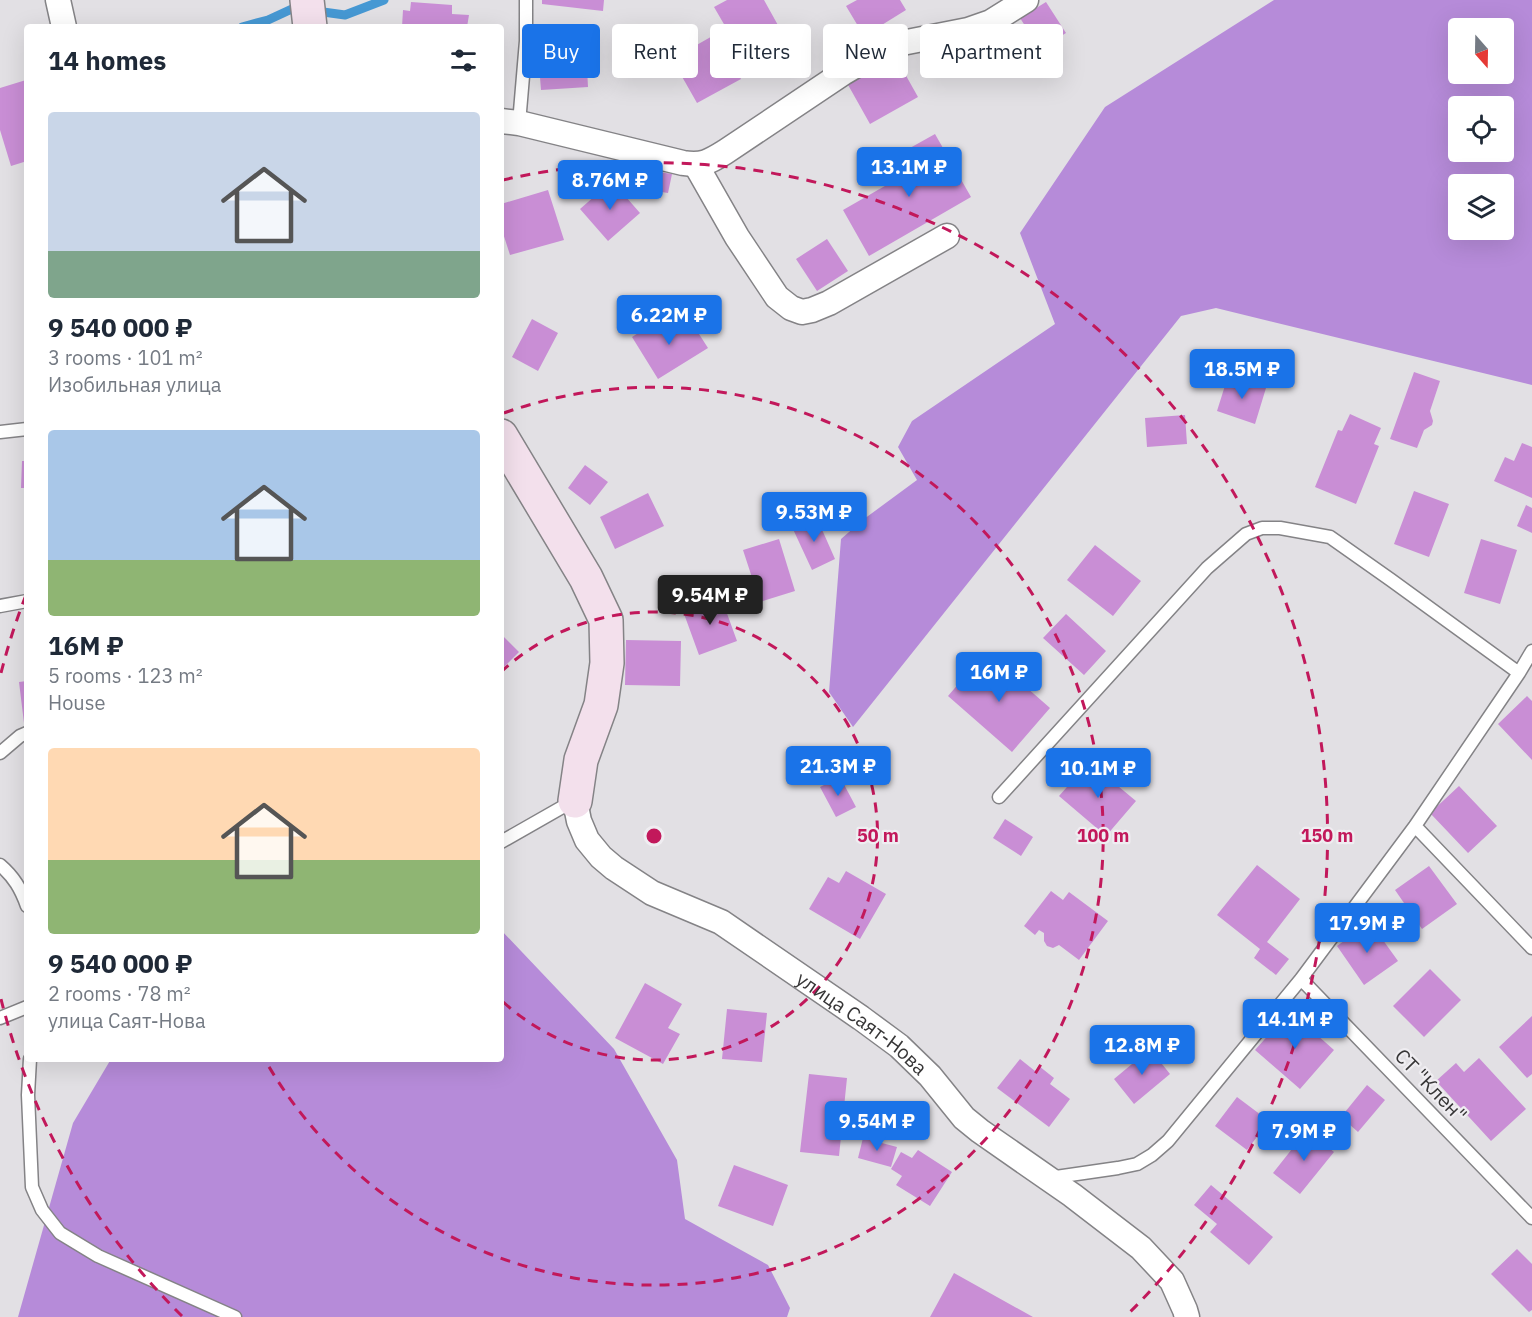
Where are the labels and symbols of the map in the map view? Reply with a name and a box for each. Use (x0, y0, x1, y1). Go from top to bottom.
north arrow (1448, 18, 1514, 84)
pin: 13.1M ₽ (854, 147, 964, 198)
pin: 8.76M ₽ (555, 160, 665, 211)
pin: 6.22M ₽ (614, 295, 724, 346)
pin: 18.5M ₽ (1187, 349, 1297, 400)
pin: 9.53M ₽ (759, 492, 869, 543)
pin: 9.54M ₽ (655, 575, 765, 626)
pin: 16M ₽ (957, 652, 1041, 703)
pin: 21.3M ₽ (783, 746, 893, 797)
pin: 10.1M ₽ (1043, 748, 1153, 799)
text: 50 m (857, 824, 899, 847)
text: 100 m (1077, 824, 1129, 847)
text: 150 m (1301, 824, 1353, 847)
centre of rings (644, 826, 664, 846)
pin: 17.9M ₽ (1312, 903, 1422, 954)
street label: улица Саят-Нова (791, 964, 934, 1081)
pin: 14.1M ₽ (1240, 999, 1350, 1050)
pin: 12.8M ₽ (1087, 1025, 1197, 1076)
street label: СТ "Клен" (1389, 1042, 1473, 1128)
pin: 9.54M ₽ (822, 1101, 932, 1152)
pin: 7.9M ₽ (1255, 1111, 1353, 1162)

